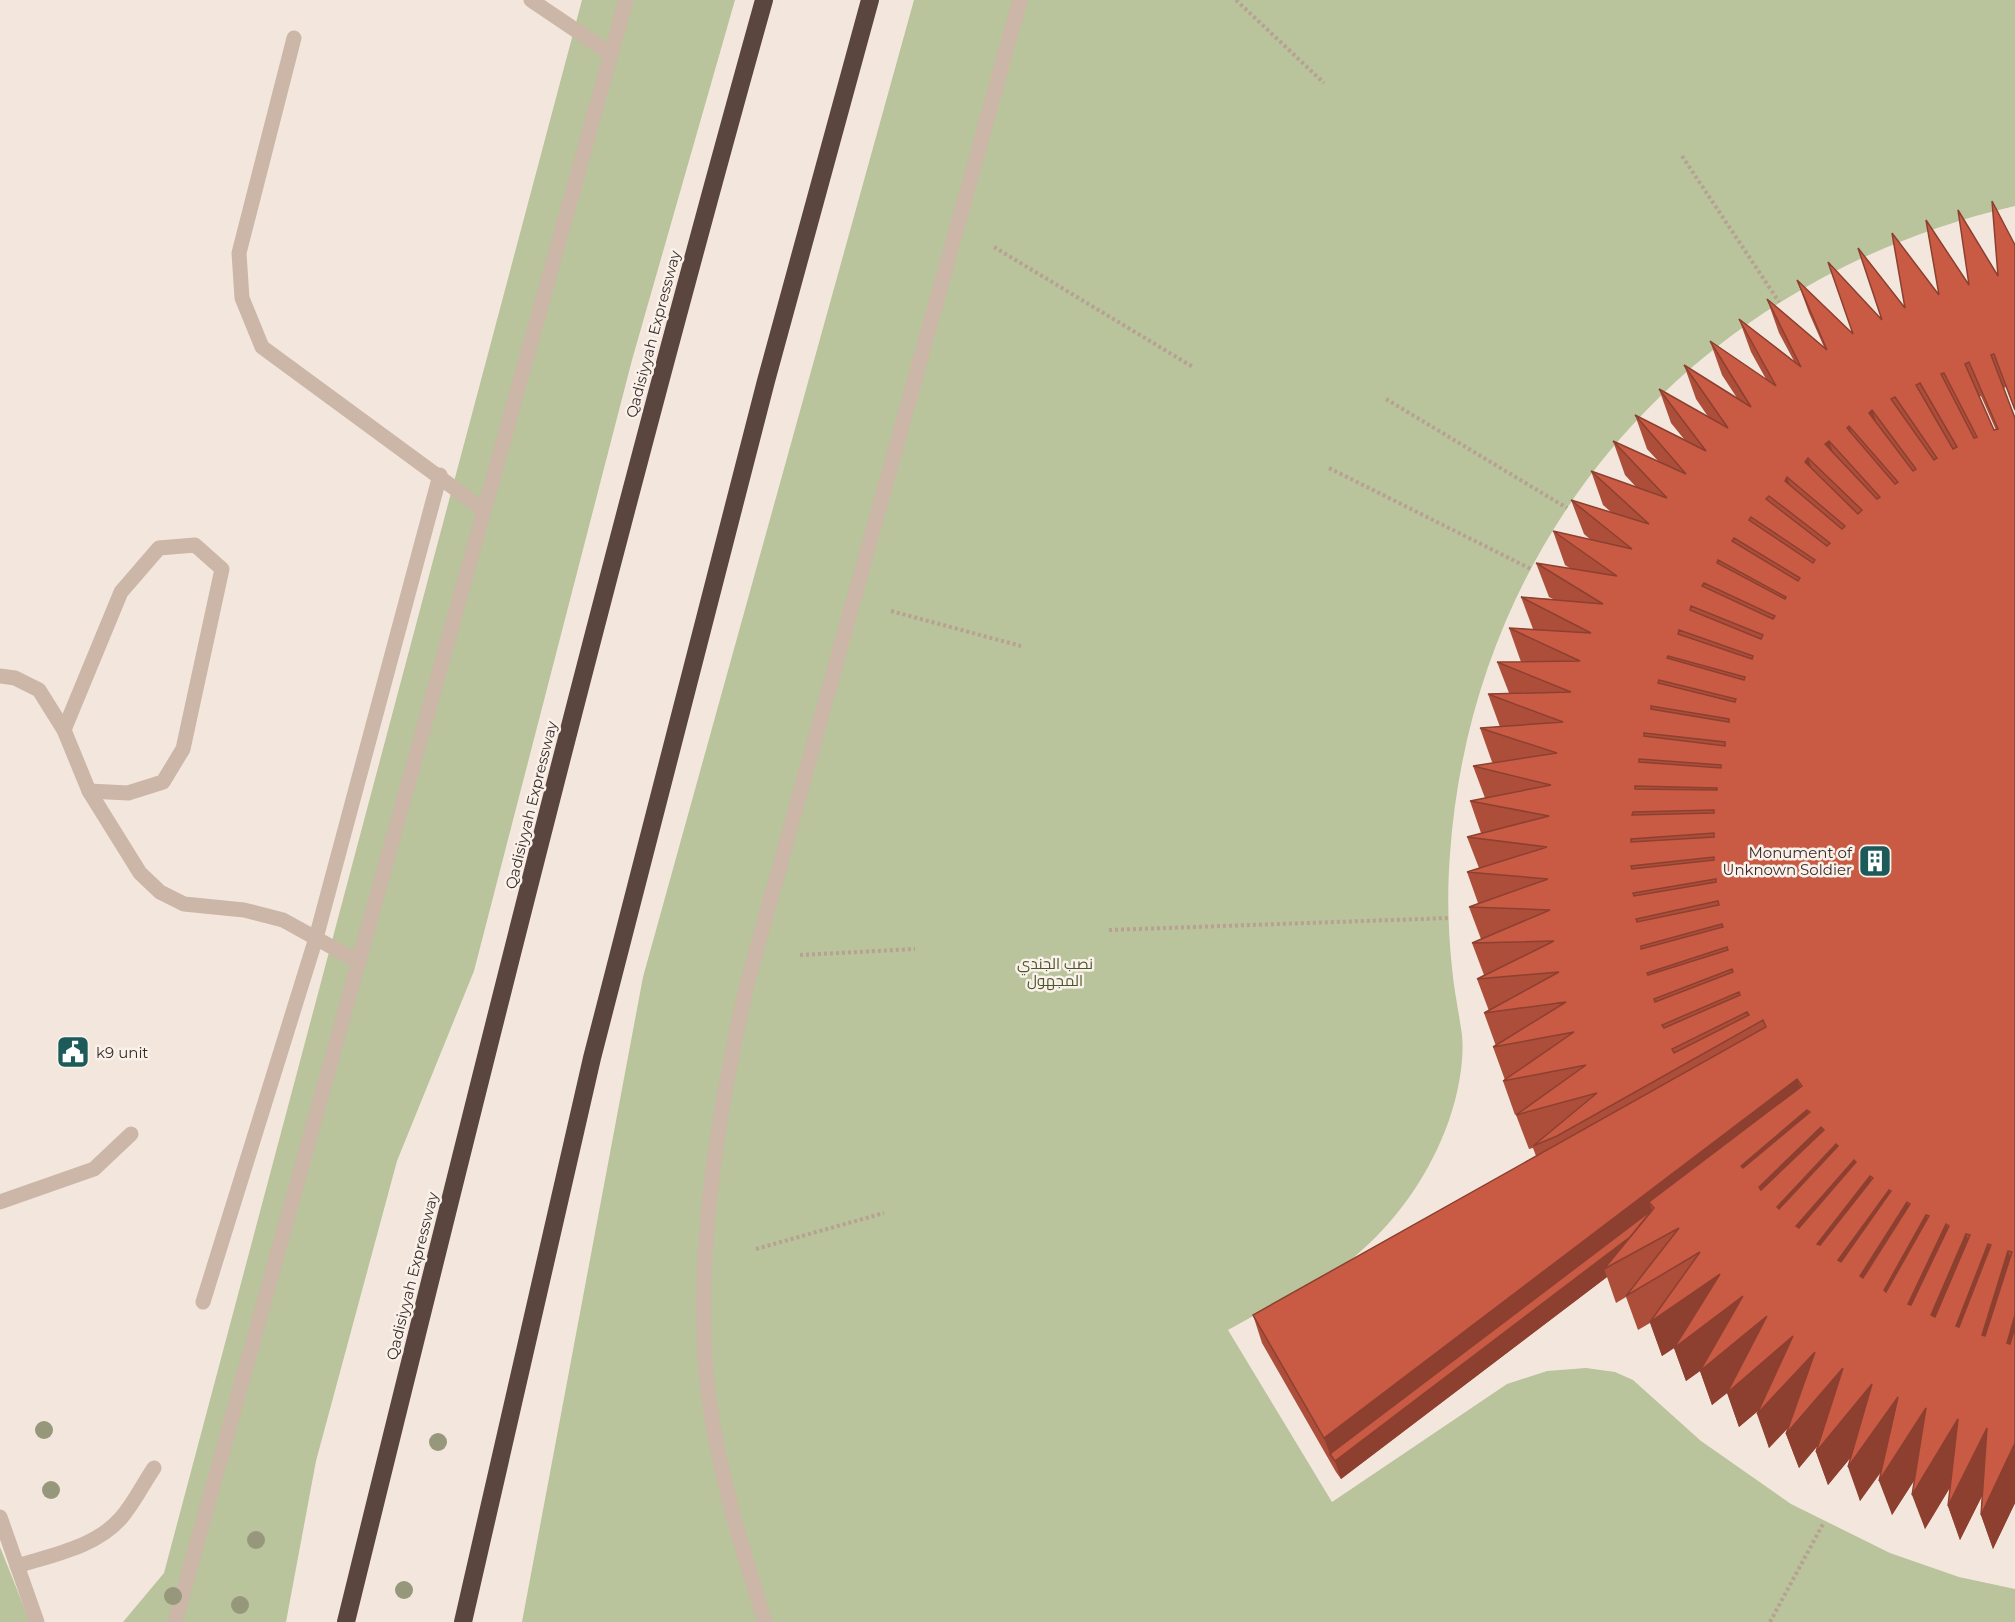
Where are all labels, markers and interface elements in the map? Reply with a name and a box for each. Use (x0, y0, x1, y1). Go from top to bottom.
street label: Qadisiyyah Expressway (621, 247, 685, 420)
street label: Qadisiyyah Expressway (501, 718, 561, 891)
place label: Monument of Unknown Soldier (1723, 843, 1853, 879)
building icon: Monument of Unknown Soldier (1857, 843, 1893, 879)
park label: نصب الجندي المجهول (1017, 954, 1093, 991)
public building icon: k9 unit (55, 1034, 91, 1070)
place label: k9 unit (96, 1043, 148, 1062)
street label: Qadisiyyah Expressway (382, 1189, 442, 1362)

